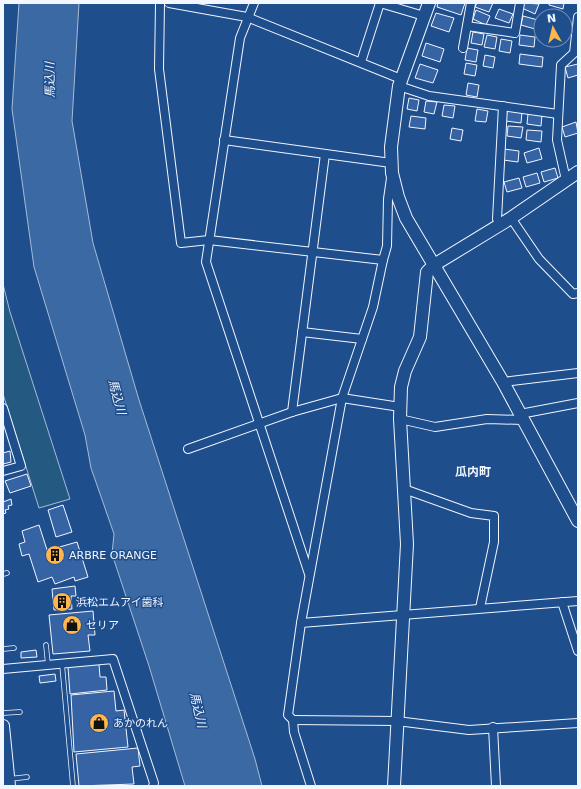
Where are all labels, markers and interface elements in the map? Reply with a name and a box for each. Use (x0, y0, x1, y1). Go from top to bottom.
north arrow (533, 8, 573, 48)
text: N (546, 12, 557, 26)
water label: 馬込川 (43, 60, 57, 98)
water label: 馬込川 (106, 378, 129, 418)
district label: 瓜内町 (455, 465, 491, 479)
building icon: ARBRE ORANGE (44, 544, 66, 566)
place label: ARBRE ORANGE (69, 549, 157, 562)
building icon: 浜松エムアイ歯科 (51, 591, 73, 613)
place label: 浜松エムアイ歯科 (76, 596, 163, 609)
shop icon: セリア (61, 614, 83, 636)
place label: セリア (86, 619, 119, 632)
water label: 馬込川 (187, 691, 209, 731)
shop icon: あかのれん (88, 712, 110, 734)
place label: あかのれん (113, 717, 168, 730)

